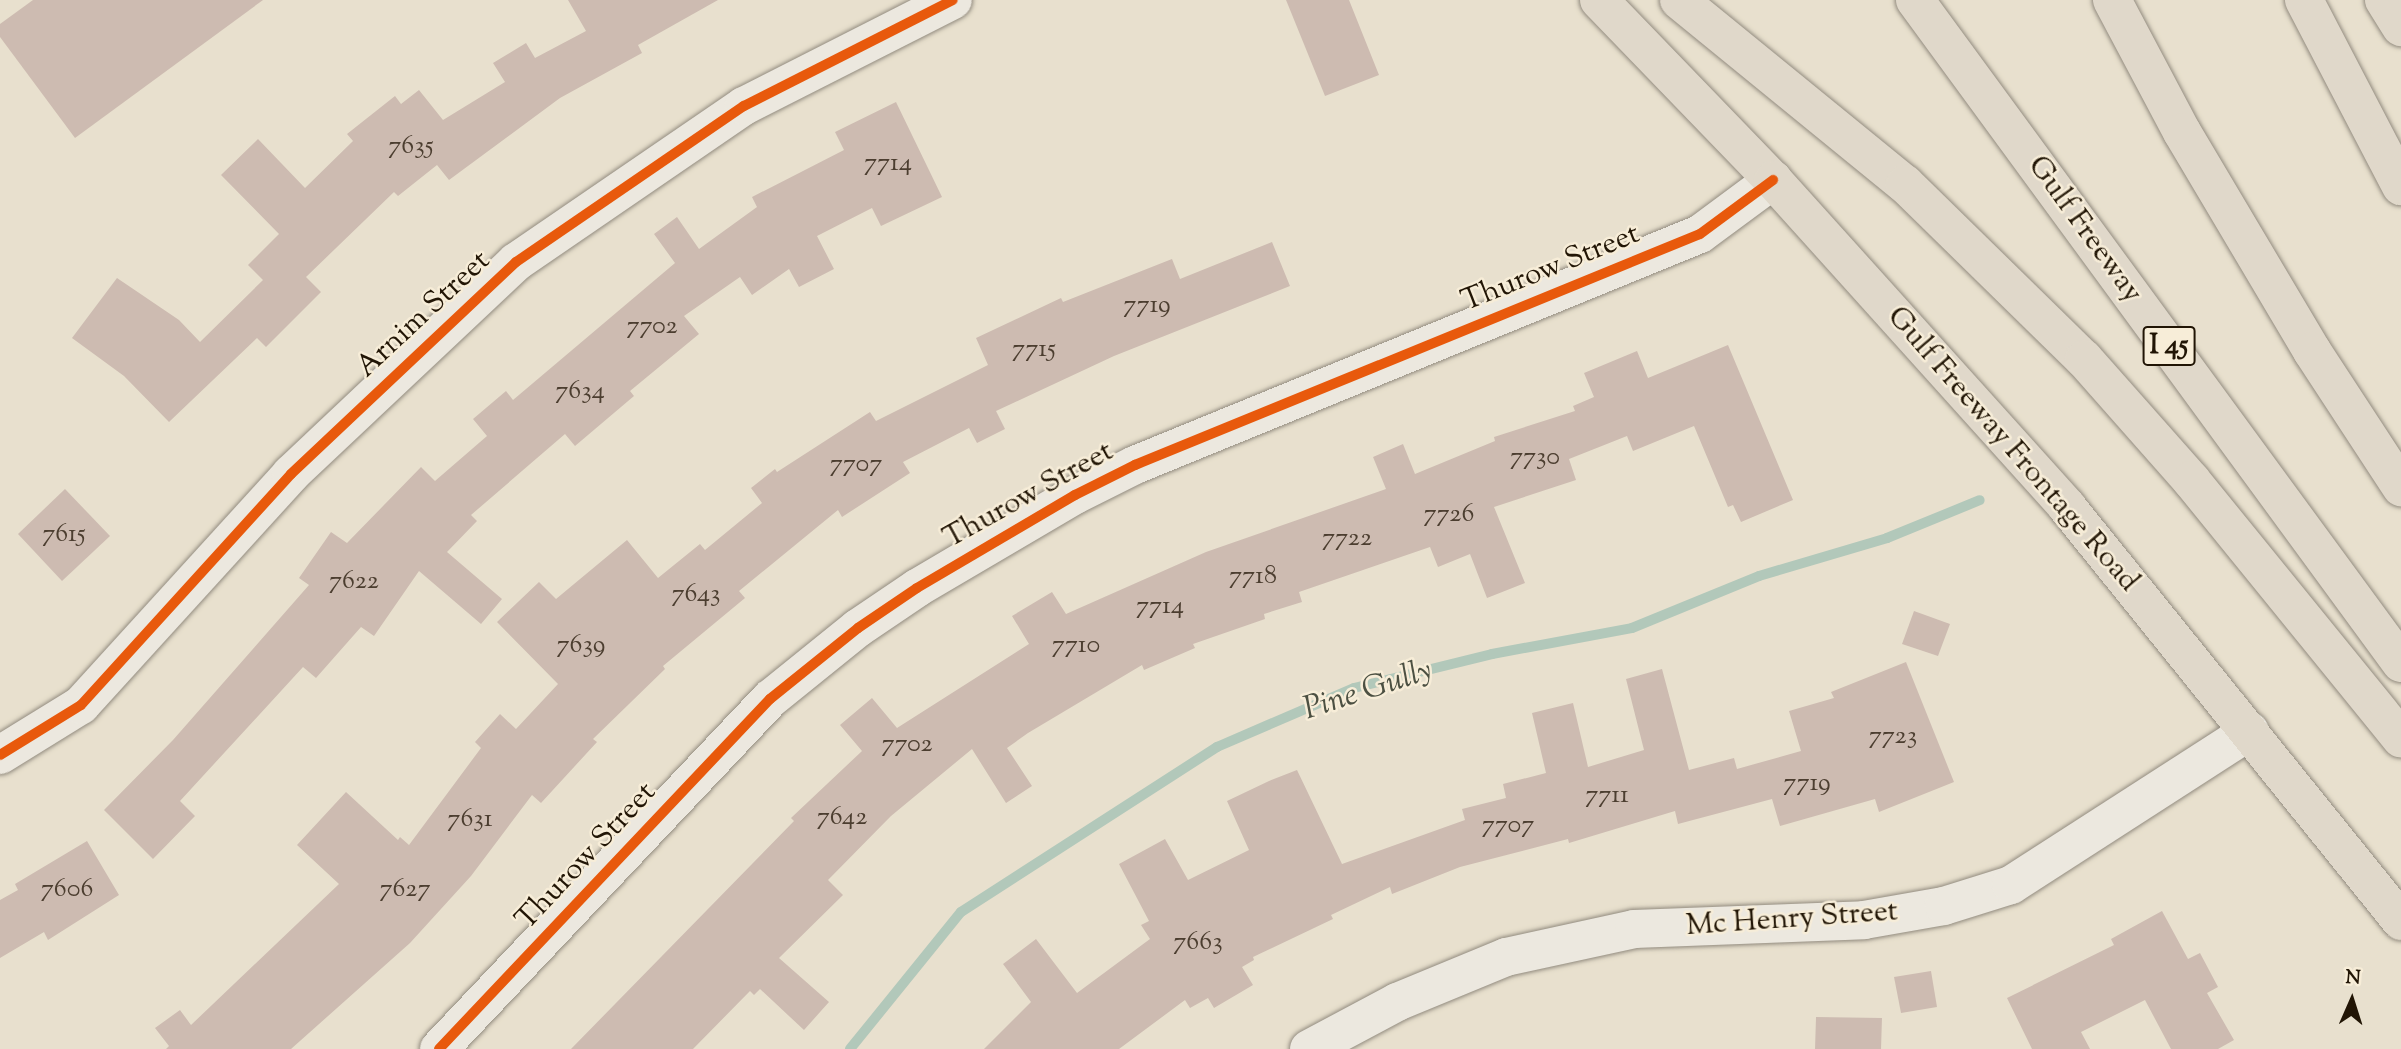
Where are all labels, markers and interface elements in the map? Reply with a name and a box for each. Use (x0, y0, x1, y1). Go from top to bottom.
house number: 7635 (388, 131, 434, 163)
house number: 7714 (864, 148, 912, 180)
street label: Gulf Freeway (2019, 150, 2149, 310)
street label: Thurow Street (1457, 217, 1645, 321)
street label: Arnim Street (350, 244, 498, 386)
house number: 7719 (1123, 290, 1171, 322)
street label: Gulf Freeway Frontage Road (1878, 300, 2146, 600)
house number: 7702 (626, 311, 678, 343)
road number: I 45 (2141, 322, 2197, 370)
house number: 7715 (1012, 334, 1056, 366)
house number: 7634 (555, 376, 605, 408)
street label: Thurow Street (938, 435, 1120, 557)
house number: 7730 (1510, 442, 1560, 474)
house number: 7707 (830, 449, 882, 481)
house number: 7726 (1424, 499, 1474, 531)
house number: 7615 (42, 519, 86, 551)
house number: 7722 (1322, 523, 1372, 555)
house number: 7718 (1229, 561, 1277, 593)
house number: 7622 (329, 566, 379, 598)
house number: 7643 (671, 579, 721, 611)
house number: 7714 (1136, 591, 1184, 623)
house number: 7639 (557, 630, 605, 662)
house number: 7710 (1052, 630, 1100, 662)
water label: Pine Gully (1299, 652, 1437, 730)
house number: 7723 (1869, 721, 1917, 753)
house number: 7702 (881, 729, 933, 761)
house number: 7719 (1783, 768, 1831, 800)
street label: Thurow Street (509, 776, 665, 938)
house number: 7711 (1585, 780, 1629, 812)
house number: 7642 (817, 802, 867, 834)
house number: 7631 (447, 804, 493, 836)
house number: 7707 (1482, 810, 1534, 842)
house number: 7606 (41, 874, 93, 906)
house number: 7627 (380, 874, 430, 906)
street label: Mc Henry Street (1685, 895, 1899, 945)
house number: 7663 (1173, 927, 1223, 959)
north arrow (2317, 965, 2387, 1035)
text: N (2345, 965, 2361, 992)

